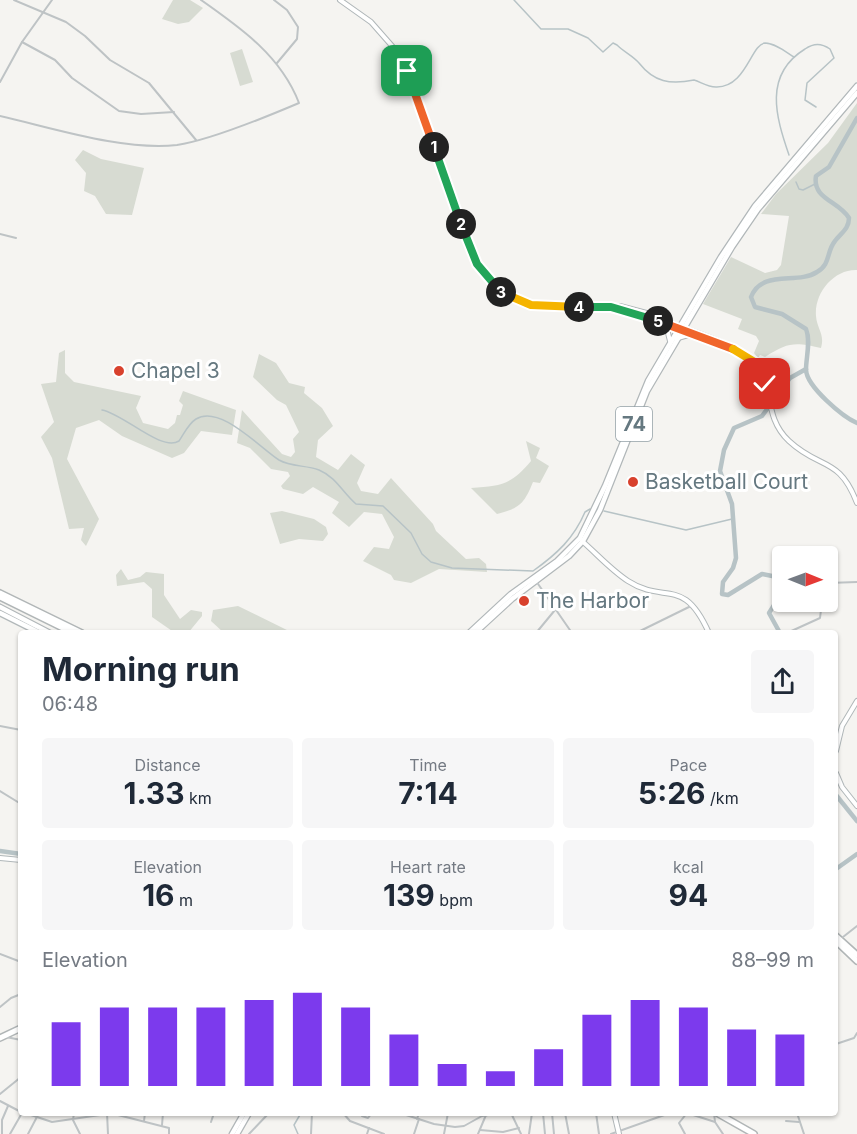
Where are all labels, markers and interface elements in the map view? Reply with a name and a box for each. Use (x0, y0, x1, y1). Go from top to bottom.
pin (381, 45, 432, 96)
icon: arrive (390, 54, 423, 87)
pin: 1 (419, 132, 449, 162)
text: 1 (431, 137, 437, 157)
pin: 2 (446, 209, 476, 239)
text: 2 (456, 214, 466, 234)
pin: 3 (486, 277, 516, 307)
text: 3 (496, 282, 506, 302)
pin: 4 (564, 292, 594, 322)
text: 4 (574, 297, 584, 317)
pin: 5 (643, 306, 673, 336)
text: 5 (653, 311, 663, 331)
place label: Chapel 3 (131, 358, 220, 383)
pin (739, 358, 790, 409)
marker: Chapel 3 (112, 364, 126, 378)
icon: check (748, 367, 781, 400)
road number: 74 (616, 407, 652, 441)
place label: Basketball Court (645, 469, 808, 494)
marker: Basketball Court (626, 475, 640, 489)
north arrow (772, 546, 838, 612)
map controls (772, 546, 838, 612)
place label: The Harbor (536, 588, 649, 613)
marker: The Harbor (517, 594, 531, 608)
text: Morning run (42, 649, 240, 689)
button: share (751, 650, 814, 713)
text: 06:48 (42, 692, 98, 716)
text: Distance (135, 755, 201, 775)
text: Time (409, 755, 447, 775)
text: Pace (669, 755, 707, 775)
text: 1.33 (124, 775, 185, 811)
text: 7:14 (398, 775, 458, 811)
text: 5:26 (638, 775, 706, 811)
text: km (185, 788, 212, 808)
text: /km (706, 788, 739, 808)
text: Elevation (133, 857, 202, 877)
text: Heart rate (390, 857, 466, 877)
text: kcal (673, 857, 704, 877)
text: 16 (142, 877, 175, 913)
text: 139 (383, 877, 435, 913)
text: 94 (668, 877, 708, 913)
text: m (175, 890, 193, 910)
text: bpm (435, 890, 473, 910)
text: Elevation (42, 948, 128, 972)
text: 88–99 m (731, 948, 814, 972)

